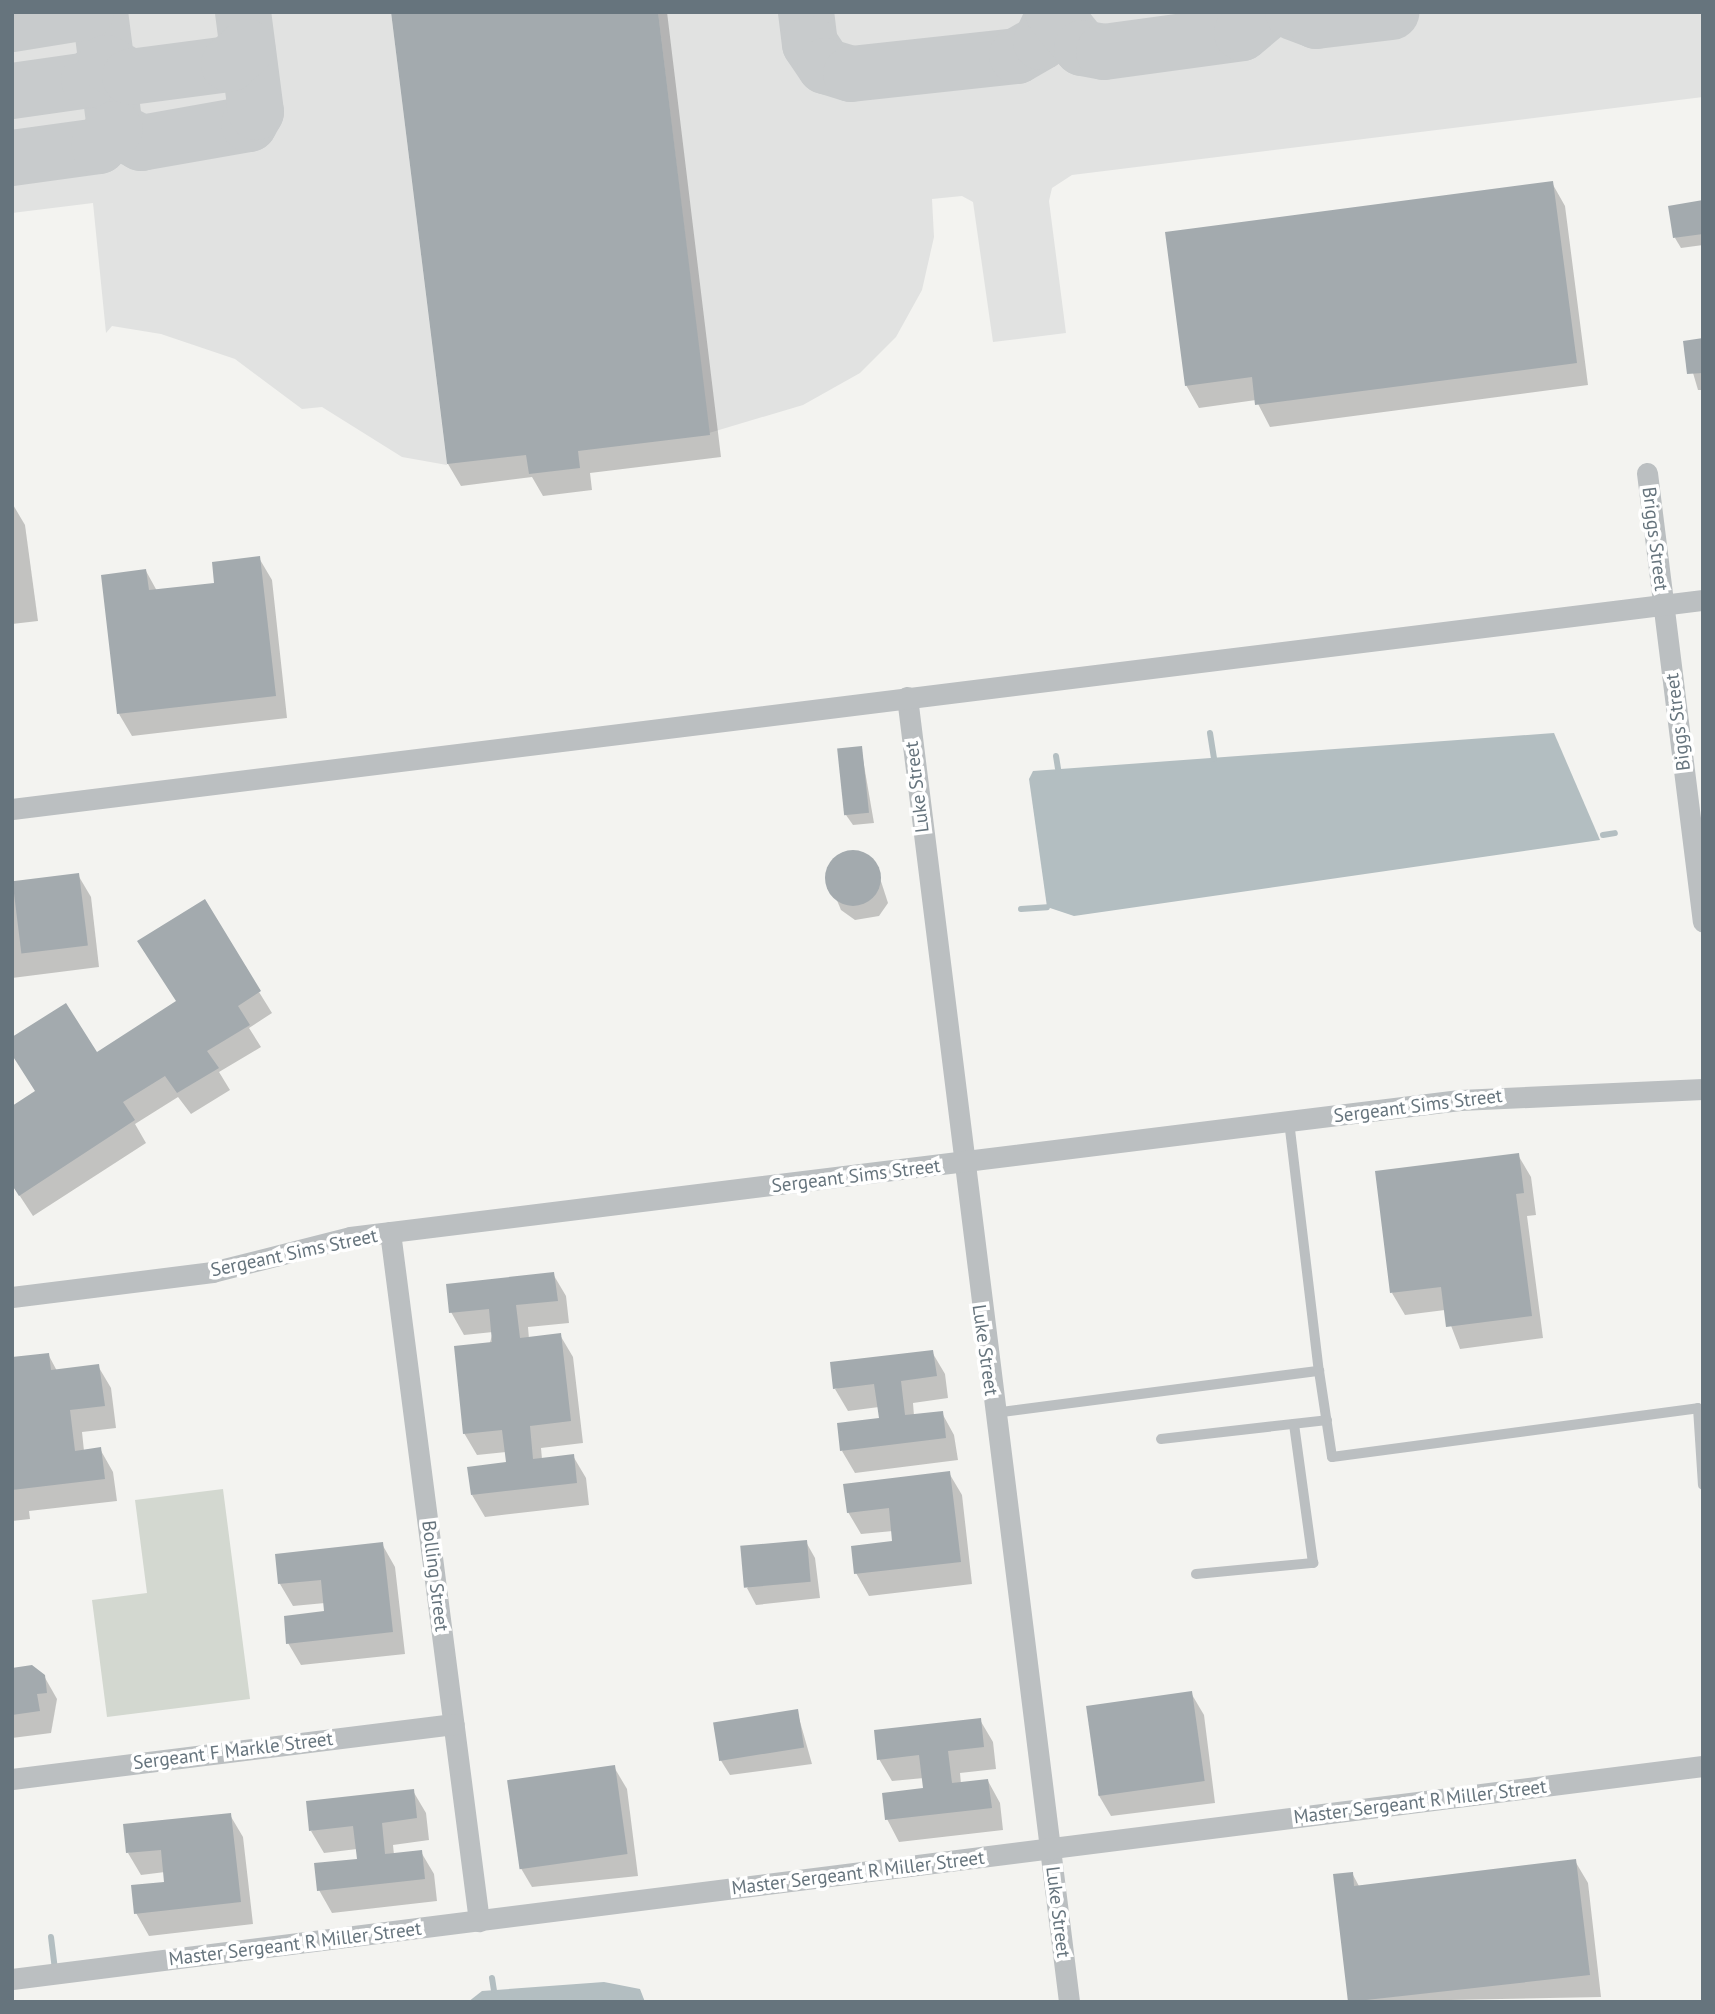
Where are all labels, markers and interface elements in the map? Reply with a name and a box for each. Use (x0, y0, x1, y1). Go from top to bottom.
street label: Briggs Street (1637, 486, 1673, 592)
street label: Biggs Street (1661, 672, 1695, 772)
street label: Luke Street (900, 740, 934, 834)
street label: Sergeant Sims Street (1332, 1084, 1504, 1128)
street label: Sergeant Sims Street (770, 1154, 942, 1198)
street label: Sergeant Sims Street (209, 1224, 379, 1282)
street label: Luke Street (967, 1303, 1003, 1397)
street label: Bolling Street (417, 1519, 453, 1633)
street label: Sergeant F Markle Street (132, 1727, 334, 1775)
street label: Master Sergeant R Miller Street (1292, 1775, 1548, 1829)
street label: Master Sergeant R Miller Street (730, 1846, 986, 1900)
street label: Luke Street (1041, 1865, 1075, 1959)
street label: Master Sergeant R Miller Street (167, 1917, 423, 1971)

